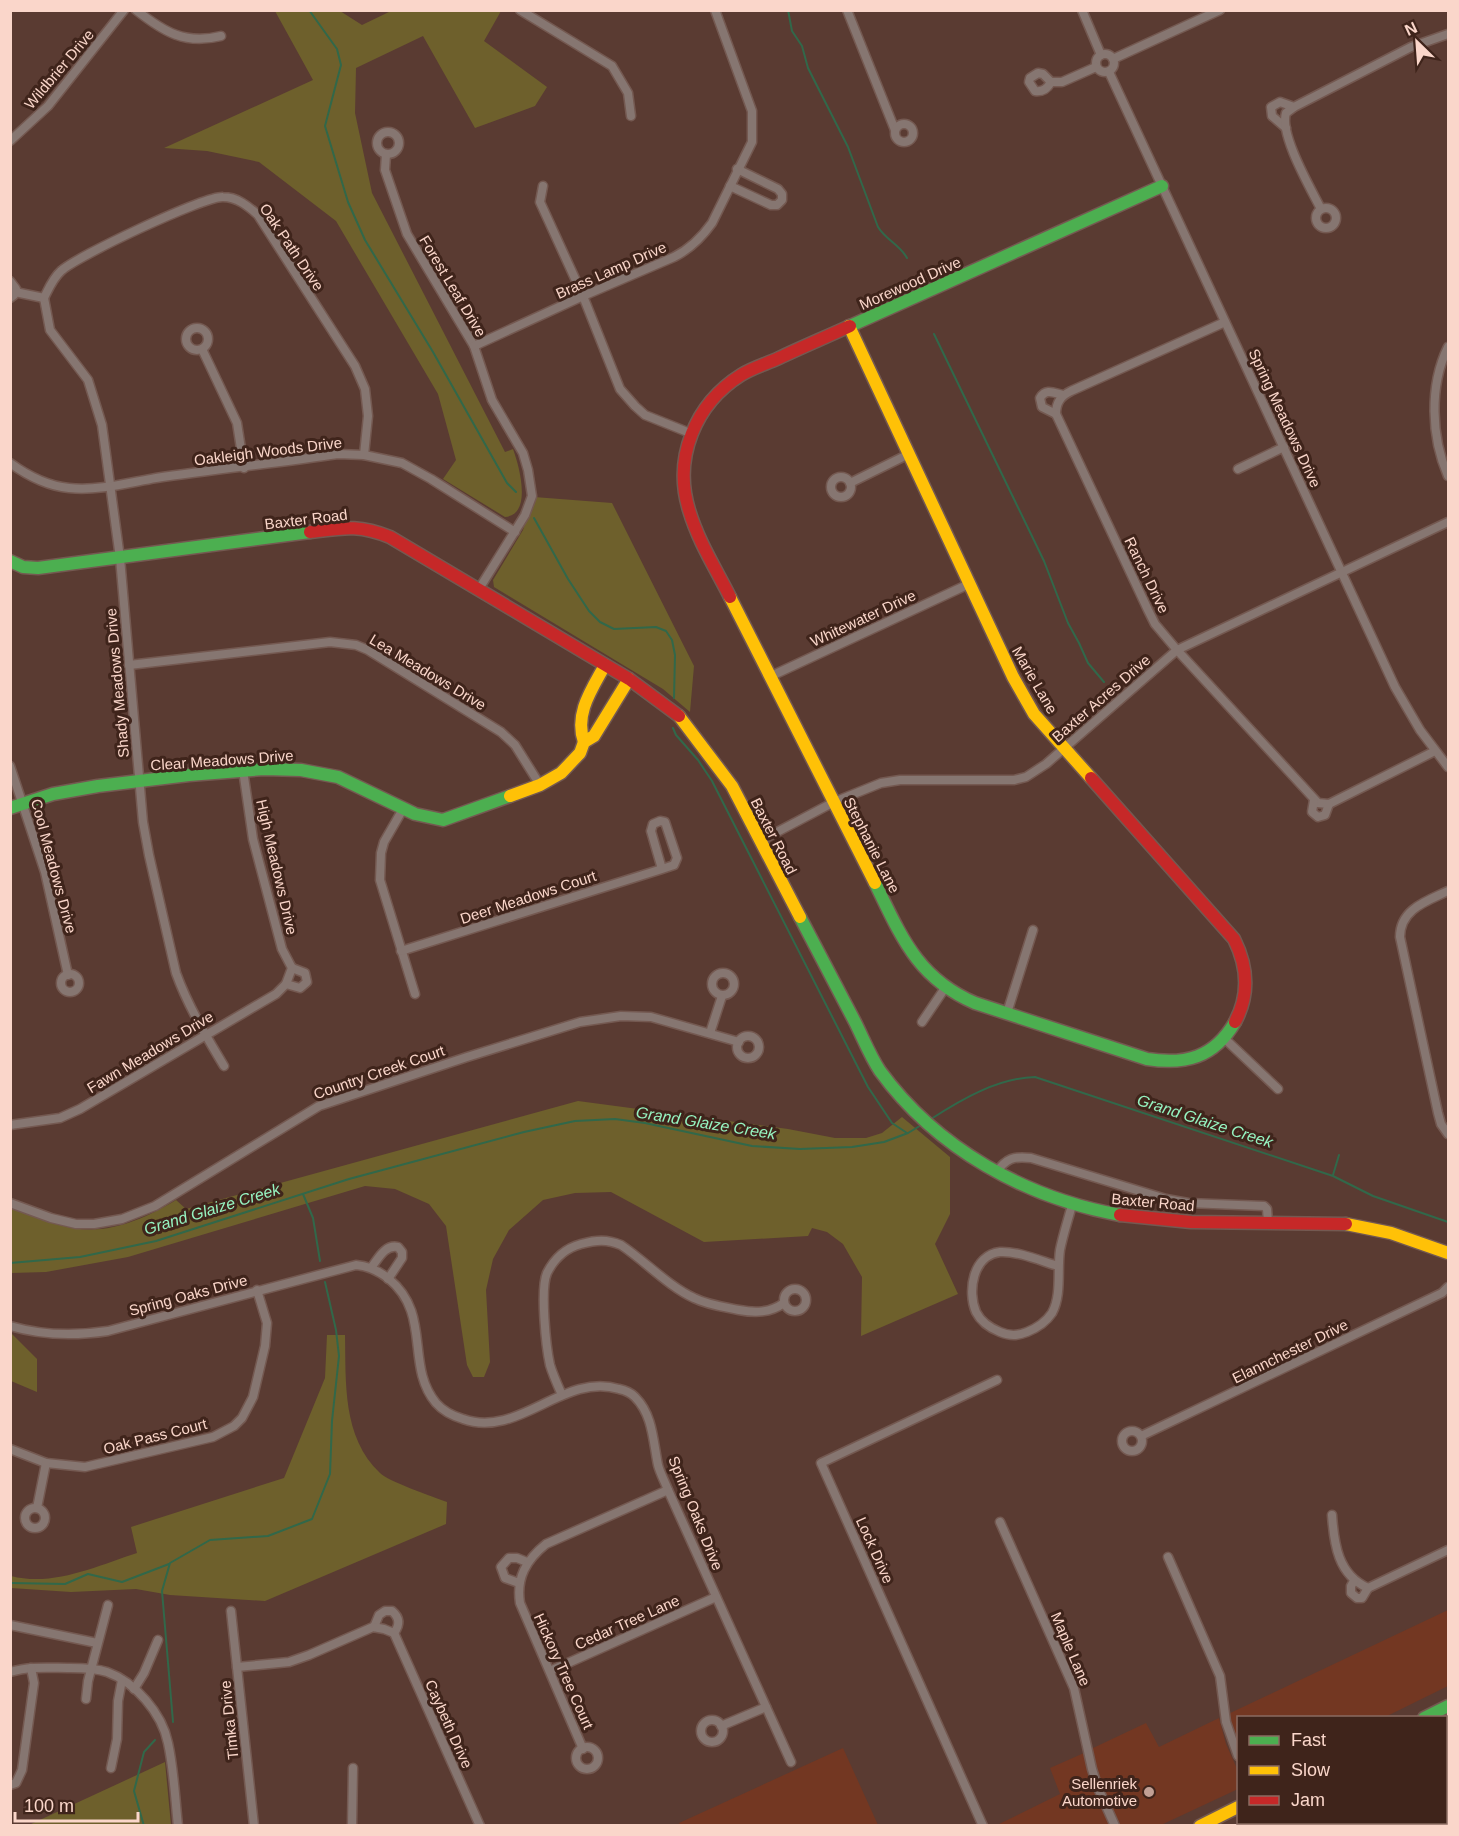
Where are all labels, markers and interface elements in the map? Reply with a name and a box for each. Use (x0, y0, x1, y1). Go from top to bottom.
north arrow (1387, 12, 1447, 72)
text: N (1402, 19, 1420, 39)
street label: Wildbrier Drive (21, 26, 97, 112)
street label: Oak Path Drive (257, 200, 327, 294)
street label: Forest Leaf Drive (416, 232, 490, 340)
street label: Brass Lamp Drive (553, 238, 669, 302)
street label: Morewood Drive (857, 253, 963, 313)
street label: Spring Meadows Drive (1245, 346, 1325, 490)
street label: Oakleigh Woods Drive (193, 433, 343, 469)
street label: Baxter Road (264, 505, 348, 533)
street label: Ranch Drive (1121, 534, 1173, 616)
street label: Whitewater Drive (808, 586, 918, 650)
street label: Shady Meadows Drive (102, 608, 132, 758)
street label: Lea Meadows Drive (367, 631, 489, 713)
street label: Marie Lane (1009, 643, 1061, 717)
street label: Baxter Acres Drive (1049, 651, 1153, 745)
street label: Clear Meadows Drive (150, 747, 294, 773)
street label: Stephanie Lane (841, 794, 903, 896)
street label: Baxter Road (747, 795, 801, 877)
street label: Cool Meadows Drive (28, 797, 80, 935)
street label: High Meadows Drive (253, 798, 301, 936)
street label: Deer Meadows Court (458, 867, 599, 927)
street label: Fawn Meadows Drive (84, 1008, 216, 1096)
street label: Country Creek Court (311, 1041, 448, 1102)
water label: Grand Glaize Creek (1135, 1091, 1276, 1151)
water label: Grand Glaize Creek (635, 1104, 778, 1143)
water label: Grand Glaize Creek (142, 1180, 283, 1238)
street label: Baxter Road (1111, 1190, 1195, 1214)
street label: Spring Oaks Drive (127, 1271, 249, 1319)
street label: Elannchester Drive (1229, 1316, 1351, 1386)
street label: Oak Pass Court (102, 1415, 209, 1457)
street label: Spring Oaks Drive (665, 1453, 727, 1573)
street label: Lock Drive (853, 1514, 897, 1586)
street label: Cedar Tree Lane (572, 1591, 682, 1653)
street label: Hickory Tree Court (531, 1610, 598, 1732)
street label: Maple Lane (1048, 1610, 1094, 1688)
street label: Caybeth Drive (422, 1677, 476, 1771)
street label: Timka Drive (216, 1680, 242, 1760)
legend (1237, 1716, 1447, 1824)
text: Fast (1291, 1730, 1326, 1750)
text: Slow (1291, 1760, 1331, 1780)
place label: Sellenriek Automotive (1062, 1775, 1137, 1809)
scale bar (15, 1785, 138, 1823)
marker: Sellenriek Automotive (1142, 1785, 1156, 1799)
text: Jam (1291, 1790, 1325, 1810)
text: 100 m (24, 1796, 74, 1816)

